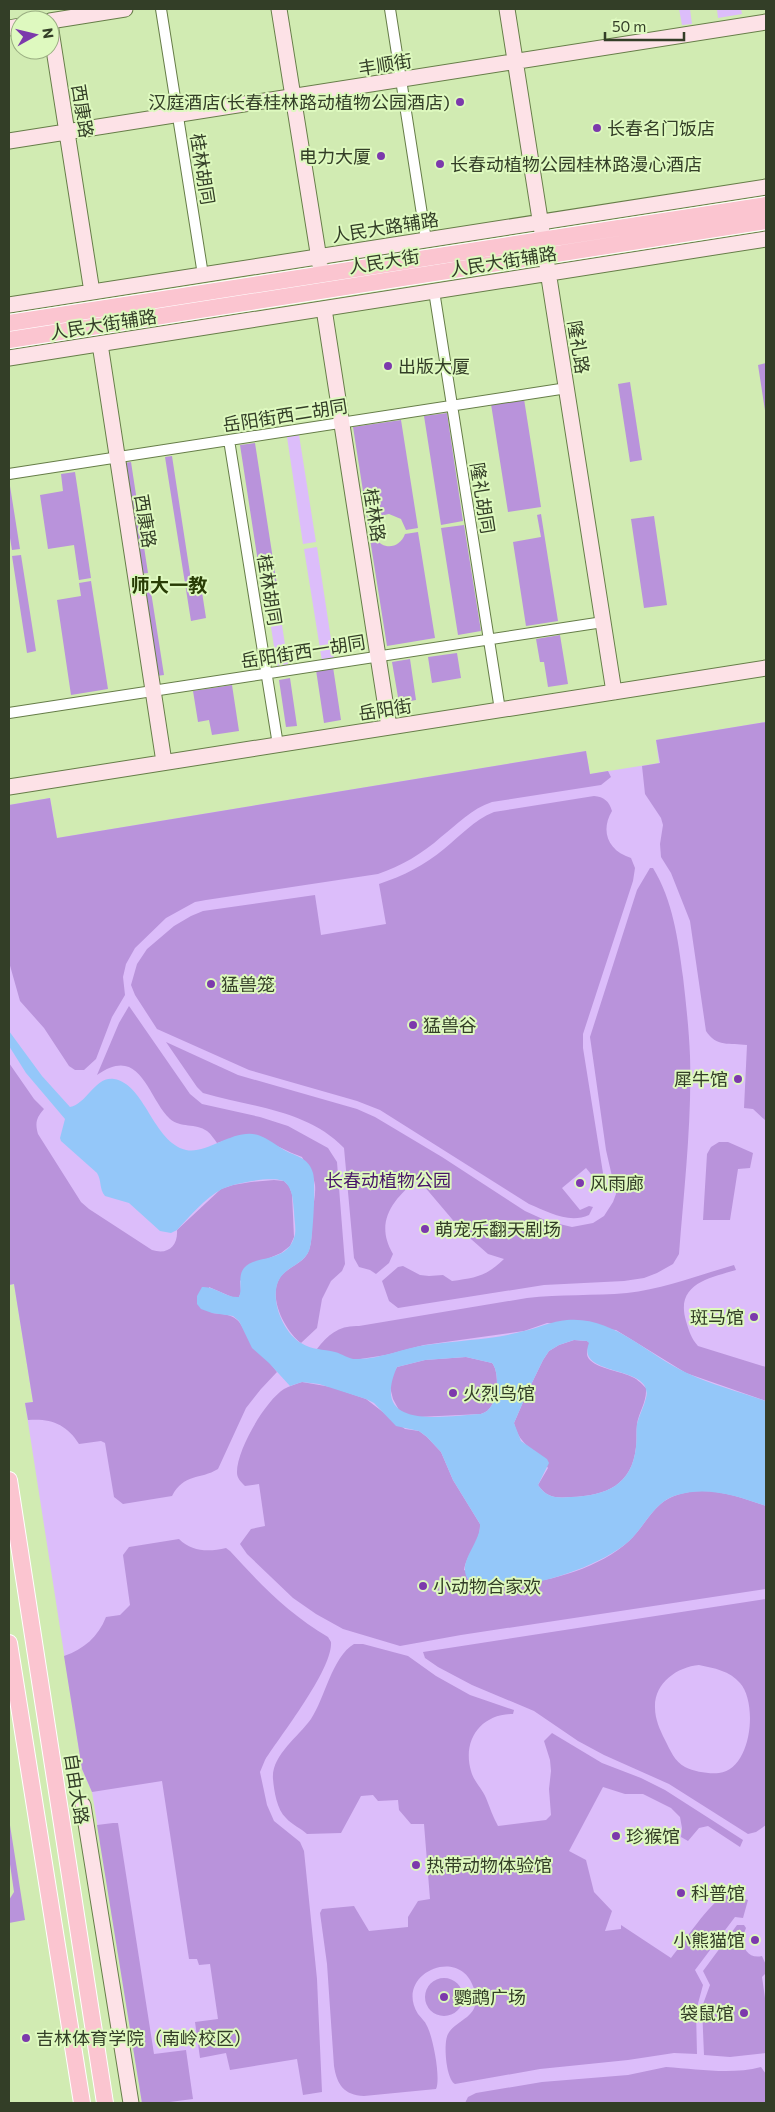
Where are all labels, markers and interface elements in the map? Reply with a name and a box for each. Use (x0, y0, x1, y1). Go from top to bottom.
north arrow (10, 10, 60, 60)
scale bar (605, 10, 684, 42)
text: 50 m (612, 17, 646, 35)
text: N (39, 27, 58, 40)
street label: 丰顺街 (357, 49, 413, 79)
street label: 西康路 (68, 83, 98, 139)
place label: 汉庭酒店(长春桂林路动植物公园酒店) (148, 91, 450, 113)
marker: 汉庭酒店(长春桂林路动植物公园酒店) (454, 96, 466, 108)
place label: 长春名门饭店 (607, 117, 715, 139)
marker: 长春名门饭店 (591, 122, 603, 134)
street label: 桂林胡同 (187, 132, 219, 206)
place label: 电力大厦 (299, 145, 371, 167)
marker: 电力大厦 (375, 150, 387, 162)
place label: 长春动植物公园桂林路漫心酒店 (450, 153, 702, 175)
marker: 长春动植物公园桂林路漫心酒店 (434, 158, 446, 170)
street label: 人民大路辅路 (330, 208, 440, 246)
street label: 人民大街辅路 (448, 242, 558, 280)
street label: 人民大街 (347, 245, 421, 277)
street label: 人民大街辅路 (48, 305, 158, 343)
street label: 隆礼路 (564, 319, 594, 375)
place label: 出版大厦 (398, 355, 470, 377)
marker: 出版大厦 (382, 360, 394, 372)
street label: 岳阳街西二胡同 (221, 394, 349, 436)
street label: 隆礼胡同 (467, 461, 499, 535)
street label: 桂林路 (360, 487, 390, 543)
street label: 西康路 (131, 493, 161, 549)
street label: 桂林胡同 (254, 553, 286, 627)
district label: 师大一教 (131, 573, 208, 596)
street label: 岳阳街西一胡同 (239, 630, 367, 672)
street label: 岳阳街 (357, 694, 413, 724)
place label: 猛兽笼 (221, 973, 275, 995)
marker: 猛兽笼 (205, 978, 217, 990)
place label: 猛兽谷 (423, 1014, 477, 1036)
marker: 猛兽谷 (407, 1019, 419, 1031)
place label: 犀牛馆 (674, 1068, 728, 1090)
marker: 犀牛馆 (732, 1073, 744, 1085)
park label: 长春动植物公园 (325, 1169, 451, 1191)
place label: 风雨廊 (590, 1172, 644, 1194)
marker: 风雨廊 (574, 1177, 586, 1189)
place label: 萌宠乐翻天剧场 (435, 1218, 561, 1240)
marker: 萌宠乐翻天剧场 (419, 1223, 431, 1235)
place label: 斑马馆 (690, 1306, 744, 1328)
marker: 斑马馆 (748, 1311, 760, 1323)
place label: 火烈鸟馆 (463, 1382, 535, 1404)
marker: 火烈鸟馆 (447, 1387, 459, 1399)
place label: 小动物合家欢 (433, 1575, 541, 1597)
marker: 小动物合家欢 (417, 1580, 429, 1592)
street label: 自由大路 (61, 1752, 93, 1826)
place label: 珍猴馆 (626, 1825, 680, 1847)
marker: 珍猴馆 (610, 1830, 622, 1842)
place label: 热带动物体验馆 (426, 1854, 552, 1876)
marker: 热带动物体验馆 (410, 1859, 422, 1871)
place label: 科普馆 (691, 1882, 745, 1904)
marker: 科普馆 (675, 1887, 687, 1899)
place label: 小熊猫馆 (673, 1929, 745, 1951)
marker: 小熊猫馆 (749, 1934, 761, 1946)
place label: 鹦鹉广场 (454, 1986, 526, 2008)
marker: 鹦鹉广场 (438, 1991, 450, 2003)
place label: 袋鼠馆 (680, 2002, 734, 2024)
marker: 袋鼠馆 (738, 2007, 750, 2019)
place label: 吉林体育学院（南岭校区） (36, 2027, 252, 2049)
marker: 吉林体育学院（南岭校区） (20, 2032, 32, 2044)

